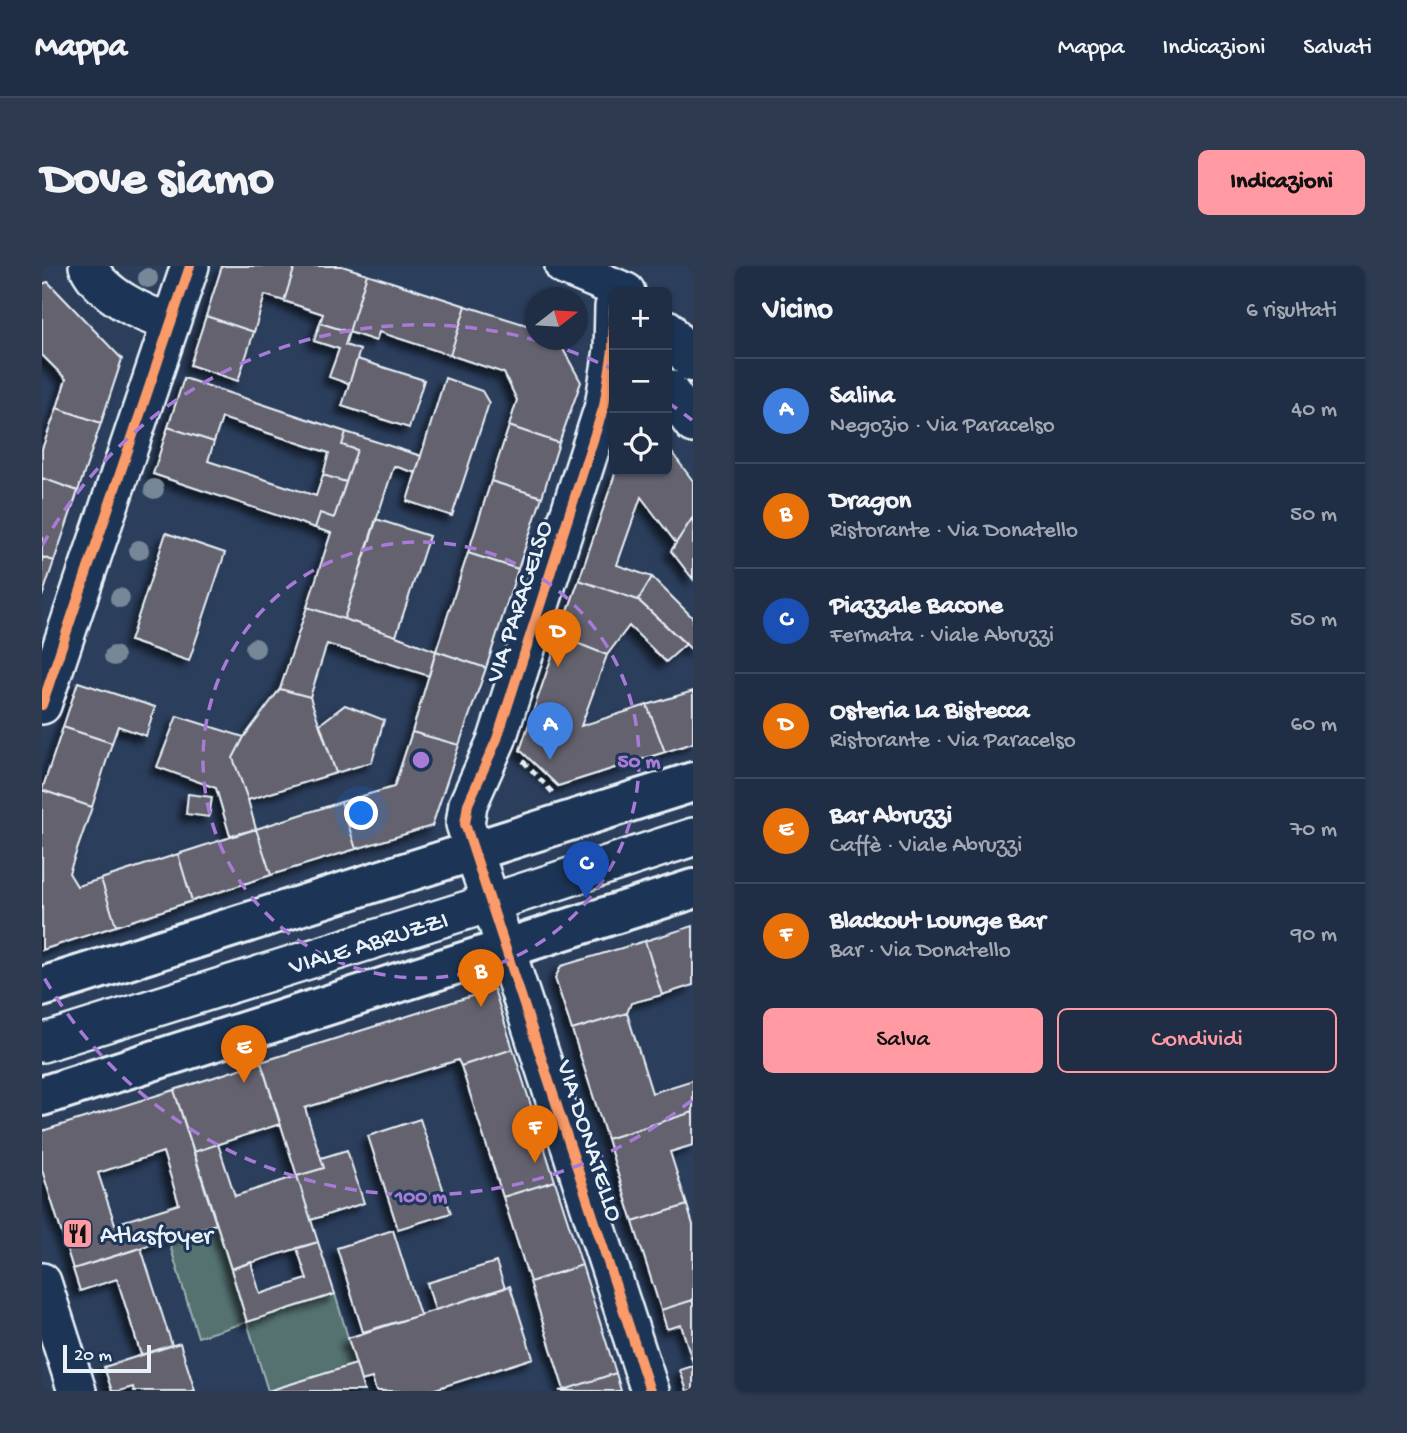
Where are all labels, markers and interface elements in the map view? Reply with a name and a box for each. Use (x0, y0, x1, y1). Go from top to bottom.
text: Mappa (35, 29, 127, 67)
text: Mappa (1058, 34, 1125, 63)
text: Indicazioni (1163, 34, 1265, 63)
text: Salvati (1303, 34, 1372, 63)
button: Indicazioni (1198, 150, 1365, 215)
text: Dove siamo (42, 153, 274, 211)
north arrow (525, 287, 588, 350)
map controls (609, 287, 672, 476)
button: + (609, 287, 672, 350)
text: Vicino (763, 294, 833, 329)
text: 6 risultati (1246, 298, 1337, 325)
button: − (609, 350, 672, 413)
text: Salina (830, 382, 895, 413)
text: A (779, 397, 793, 424)
text: 40 m (1291, 397, 1337, 424)
button: locate (609, 413, 672, 476)
text: Negozio · Via Paracelso (830, 413, 1055, 440)
text: Dragon (830, 487, 911, 518)
text: B (780, 502, 792, 529)
text: 50 m (1290, 502, 1337, 529)
street label: VIA PARACELSO (480, 517, 562, 688)
text: Ristorante · Via Donatello (830, 518, 1078, 545)
text: Piazzale Bacone (830, 592, 1003, 623)
text: C (780, 607, 792, 634)
text: 50 m (1290, 607, 1337, 634)
pin: D (535, 609, 581, 667)
text: Fermata · Viale Abruzzi (830, 623, 1054, 650)
text: Osteria La Bistecca (830, 697, 1029, 728)
pin: A (527, 702, 573, 760)
text: D (779, 712, 794, 739)
text: 60 m (1291, 712, 1337, 739)
text: Ristorante · Via Paracelso (830, 728, 1076, 755)
centre of rings (409, 748, 433, 772)
text: 50 m (618, 751, 661, 776)
your location (344, 796, 378, 830)
text: Bar Abruzzi (830, 802, 952, 833)
text: E (779, 817, 793, 844)
text: 70 m (1290, 817, 1337, 844)
text: Caffè · Viale Abruzzi (830, 833, 1022, 860)
pin: C (563, 841, 609, 899)
street label: VIALE ABRUZZI (285, 906, 453, 985)
text: Blackout Lounge Bar (830, 907, 1045, 938)
text: F (780, 922, 792, 949)
text: 90 m (1291, 922, 1337, 949)
text: Bar · Via Donatello (830, 938, 1011, 965)
pin: B (458, 949, 504, 1007)
button: Salva (763, 1008, 1043, 1073)
button: Condividi (1057, 1008, 1337, 1073)
pin: E (221, 1025, 267, 1083)
street label: VIA DONATELLO (547, 1056, 629, 1226)
pin: F (512, 1105, 558, 1163)
text: 100 m (394, 1186, 447, 1211)
restaurant icon: Atlasfoyer (60, 1216, 94, 1250)
place label: Atlasfoyer (100, 1222, 215, 1253)
scale bar (63, 1342, 150, 1374)
text: 20 m (74, 1345, 112, 1368)

